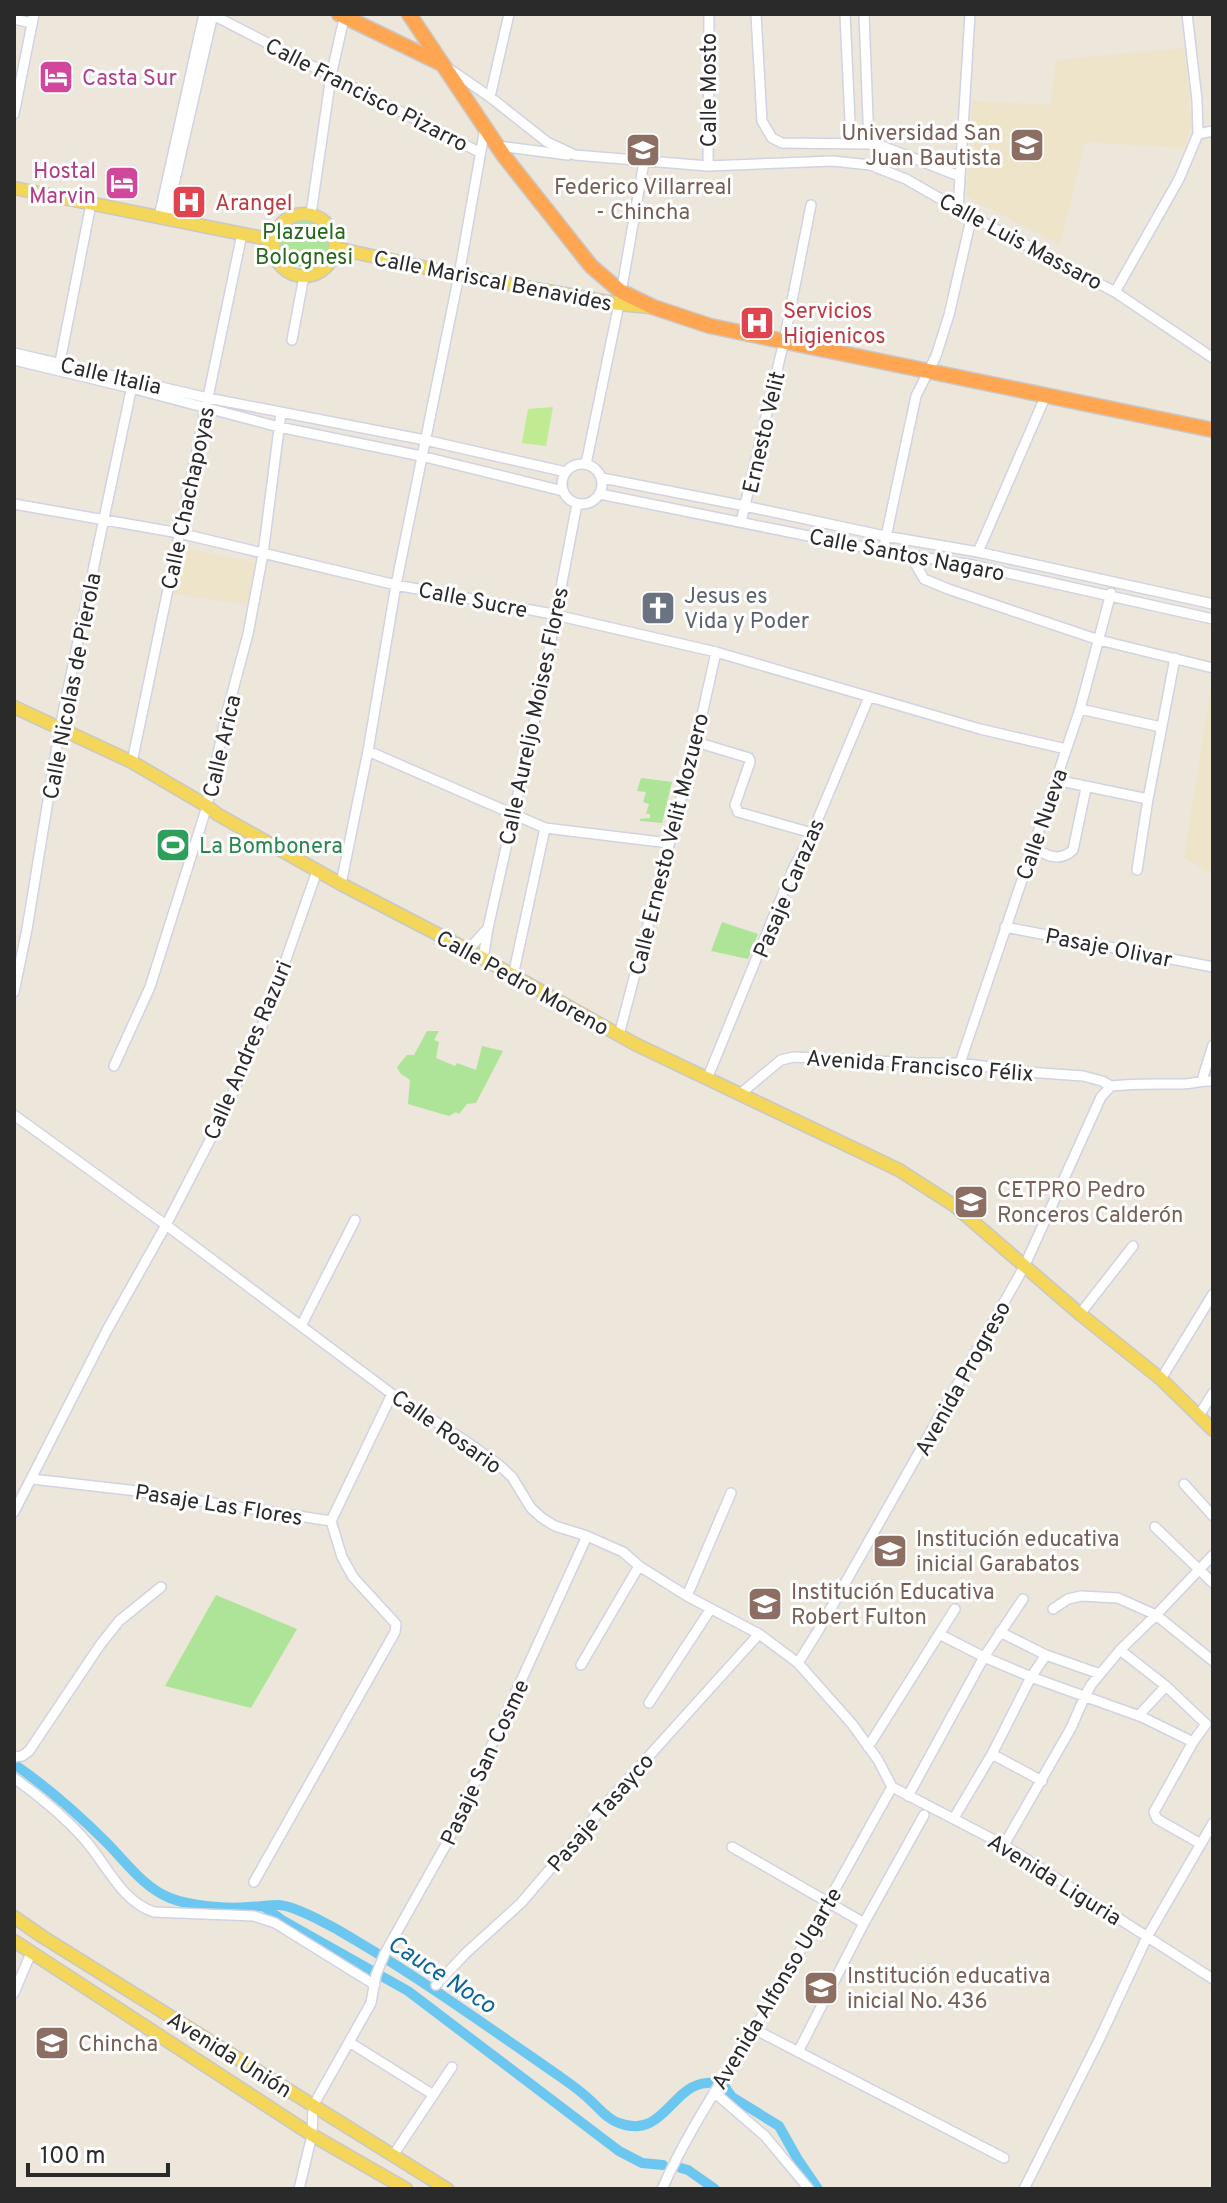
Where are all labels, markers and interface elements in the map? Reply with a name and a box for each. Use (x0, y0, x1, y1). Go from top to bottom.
street label: Calle Francisco Pizarro (260, 33, 472, 159)
street label: Calle Mosto (697, 33, 724, 147)
hotel icon: Casta Sur (37, 58, 75, 96)
place label: Casta Sur (82, 66, 177, 93)
place label: Universidad San Juan Bautista (841, 121, 1001, 173)
school or university icon: Universidad San Juan Bautista (1008, 126, 1046, 164)
school or university icon: Federico Villarreal - Chincha (624, 131, 662, 169)
place label: Hostal Marvin (29, 159, 96, 211)
hotel icon: Hostal Marvin (103, 164, 141, 202)
place label: Federico Villarreal - Chincha (554, 175, 732, 227)
hospital icon: Arangel (170, 183, 208, 221)
street label: Calle Luis Massaro (933, 189, 1106, 298)
place label: Arangel (215, 191, 293, 218)
park label: Plazuela Bolognesi (255, 220, 353, 272)
street label: Calle Mariscal Benavides (371, 246, 614, 319)
place label: Servicios Higienicos (783, 299, 886, 351)
hospital icon: Servicios Higienicos (738, 304, 776, 342)
street label: Calle Italia (57, 353, 164, 402)
street label: Ernesto Velit (738, 369, 793, 496)
street label: Calle Chachapoyas (157, 405, 222, 592)
street label: Calle Santos Nagaro (806, 524, 1007, 589)
street label: Calle Nicolas de Pierola (38, 571, 109, 802)
street label: Calle Sucre (416, 578, 529, 625)
place label: Jesus es Vida y Poder (684, 584, 810, 636)
street label: Calle Aureljo Moises Flores (495, 585, 576, 848)
church icon: Jesus es Vida y Poder (639, 589, 677, 627)
street label: Calle Arica (198, 692, 248, 801)
street label: Calle Ernesto Velit Mozuero (625, 711, 716, 979)
street label: Calle Nueva (1012, 766, 1075, 884)
street label: Pasaje Carazas (749, 815, 832, 963)
sports icon: La Bombonera (154, 826, 192, 864)
place label: La Bombonera (199, 834, 343, 861)
street label: Pasaje Olivar (1043, 924, 1175, 975)
street label: Calle Pedro Moreno (431, 926, 613, 1043)
street label: Calle Andres Razuri (199, 957, 299, 1145)
street label: Avenida Francisco Félix (805, 1046, 1034, 1089)
place label: CETPRO Pedro Ronceros Calderón (997, 1178, 1183, 1230)
school or university icon: CETPRO Pedro Ronceros Calderón (952, 1183, 990, 1221)
street label: Avenida Progreso (910, 1297, 1018, 1461)
street label: Calle Rosario (385, 1385, 506, 1481)
street label: Pasaje Las Flores (133, 1480, 304, 1533)
place label: Institución educativa inicial Garabatos (916, 1527, 1119, 1579)
school or university icon: Institución educativa inicial Garabatos (871, 1532, 909, 1570)
place label: Institución Educativa Robert Fulton (791, 1580, 995, 1632)
school or university icon: Institución Educativa Robert Fulton (746, 1585, 784, 1623)
street label: Pasaje San Cosme (436, 1676, 537, 1850)
street label: Pasaje Tasayco (543, 1749, 661, 1879)
street label: Avenida Liguria (982, 1829, 1126, 1933)
street label: Avenida Alfonso Ugarte (707, 1883, 849, 2095)
water label: Cauce Noco (381, 1930, 501, 2022)
place label: Institución educativa inicial No. 436 (847, 1964, 1050, 2016)
school or university icon: Institución educativa inicial No. 436 (802, 1969, 840, 2007)
street label: Avenida Unión (161, 2007, 296, 2105)
school or university icon: Chincha (33, 2024, 71, 2062)
place label: Chincha (78, 2032, 158, 2059)
scale bar (28, 2127, 168, 2177)
text: 100 m (40, 2142, 106, 2172)

